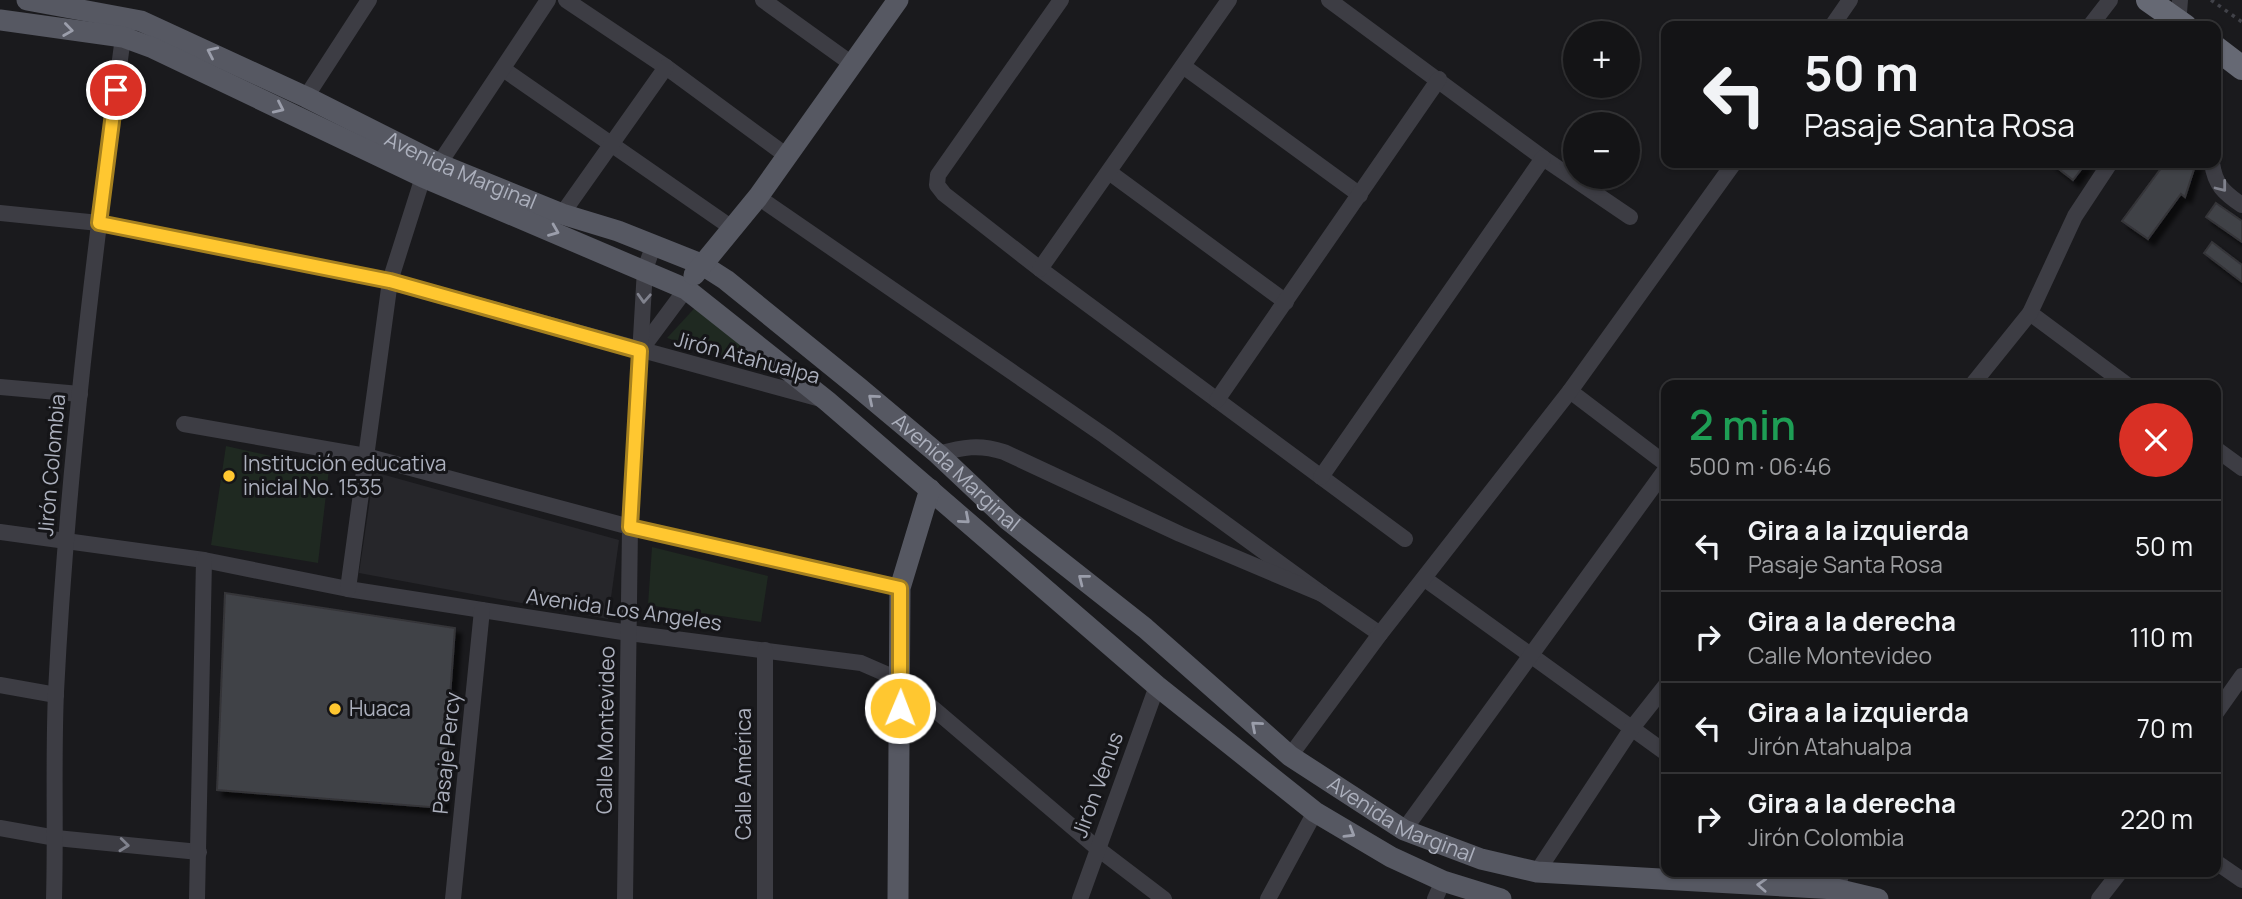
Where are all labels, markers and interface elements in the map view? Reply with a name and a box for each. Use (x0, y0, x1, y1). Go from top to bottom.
map controls (1563, 21, 1640, 189)
button: + (1563, 21, 1640, 98)
one-way arrow (62, 22, 73, 37)
text: 50 m (1804, 39, 1919, 106)
one-way arrow (207, 47, 219, 61)
icon: left (1689, 49, 1780, 140)
pin (86, 60, 146, 120)
icon: arrive (97, 71, 135, 109)
one-way arrow (272, 100, 284, 114)
text: Pasaje Santa Rosa (1804, 103, 2075, 147)
button: − (1563, 112, 1640, 189)
street label: Avenida Marginal (380, 124, 541, 215)
one-way arrow (2214, 180, 2226, 192)
one-way arrow (546, 223, 559, 237)
one-way arrow (636, 293, 651, 304)
street label: Jirón Atahualpa (671, 324, 823, 390)
street label: Jirón Colombia (31, 393, 71, 537)
one-way arrow (868, 395, 880, 408)
text: 2 min (1689, 395, 1796, 453)
button: close (2119, 403, 2193, 477)
street label: Avenida Marginal (887, 407, 1026, 537)
place label: Institución educativa inicial No. 1535 (243, 449, 446, 501)
text: 500 m · 06:46 (1689, 450, 1832, 482)
marker: Institución educativa inicial No. 1535 (221, 468, 237, 484)
one-way arrow (957, 511, 970, 523)
text: Gira a la izquierda (1748, 512, 1969, 548)
icon: left (1689, 527, 1727, 565)
text: 50 m (2135, 528, 2193, 564)
text: Pasaje Santa Rosa (1748, 548, 1943, 580)
one-way arrow (1078, 575, 1091, 587)
street label: Avenida Los Angeles (524, 581, 724, 637)
text: Gira a la derecha (1748, 603, 1956, 639)
icon: right (1689, 618, 1727, 656)
text: 110 m (2130, 619, 2193, 655)
text: Calle Montevideo (1748, 639, 1932, 671)
street label: Calle Montevideo (590, 646, 620, 814)
position arrow (863, 671, 937, 745)
street label: Pasaje Percy (426, 690, 466, 815)
place label: Huaca (349, 694, 411, 722)
text: Gira a la izquierda (1748, 694, 1969, 730)
marker: Huaca (327, 701, 343, 717)
street label: Calle América (729, 708, 757, 840)
icon: left (1689, 709, 1727, 747)
text: 70 m (2137, 710, 2193, 746)
one-way arrow (1251, 722, 1264, 734)
street label: Jirón Venus (1065, 728, 1129, 841)
text: Jirón Atahualpa (1748, 730, 1912, 762)
street label: Avenida Marginal (1323, 769, 1479, 868)
text: Gira a la derecha (1748, 785, 1956, 821)
icon: right (1689, 800, 1727, 838)
text: 220 m (2120, 801, 2193, 837)
text: Jirón Colombia (1748, 821, 1904, 853)
one-way arrow (1342, 825, 1355, 838)
one-way arrow (119, 837, 130, 852)
one-way arrow (1756, 878, 1767, 893)

